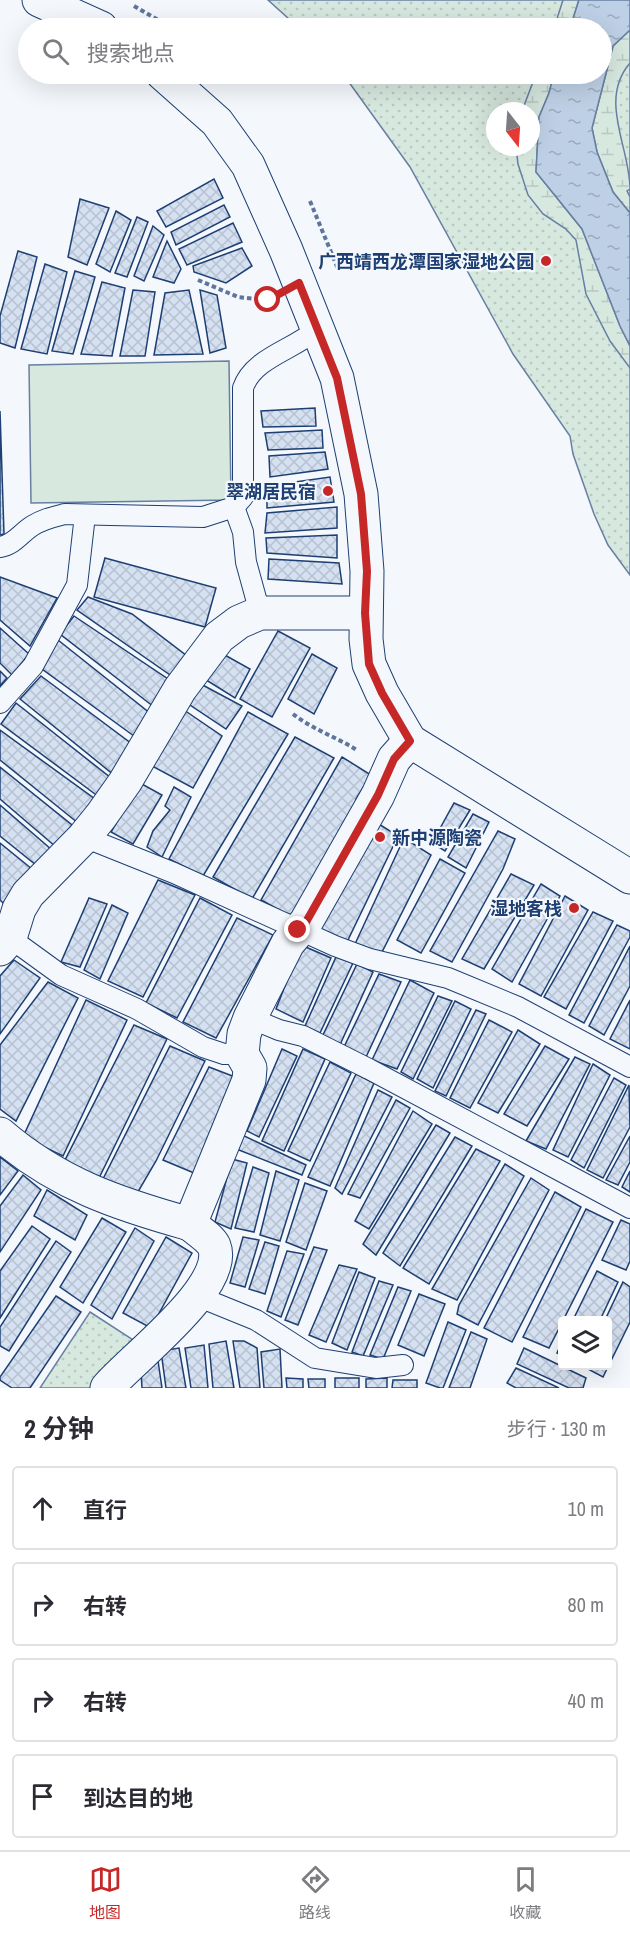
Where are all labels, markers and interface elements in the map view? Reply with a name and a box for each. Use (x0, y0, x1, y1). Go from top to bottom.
search box (18, 18, 612, 84)
icon: search (39, 35, 72, 68)
text: 搜索地点 (87, 38, 175, 68)
north arrow (486, 102, 540, 156)
place label: 广西靖西龙潭国家湿地公园 (318, 249, 534, 274)
marker: 广西靖西龙潭国家湿地公园 (539, 254, 553, 268)
route start (254, 286, 280, 312)
place label: 翠湖居民宿 (226, 479, 316, 504)
marker: 翠湖居民宿 (321, 484, 335, 498)
place label: 新中源陶瓷 (392, 825, 482, 850)
marker: 新中源陶瓷 (373, 830, 387, 844)
place label: 湿地客栈 (490, 896, 562, 921)
marker: 湿地客栈 (567, 901, 581, 915)
route end (284, 916, 310, 942)
map controls (558, 1316, 612, 1370)
button: layers (558, 1316, 612, 1370)
text: 2 分钟 (24, 1411, 94, 1446)
text: 步行 · 130 m (507, 1415, 606, 1442)
icon: ahead (26, 1492, 59, 1525)
text: 直行 (83, 1495, 127, 1525)
text: 10 m (568, 1495, 604, 1522)
icon: right (26, 1588, 59, 1621)
text: 右转 (83, 1591, 127, 1621)
text: 80 m (568, 1591, 604, 1618)
icon: right (26, 1684, 59, 1717)
text: 右转 (83, 1687, 127, 1717)
text: 40 m (568, 1687, 604, 1714)
icon: arrive (26, 1780, 59, 1813)
text: 到达目的地 (83, 1783, 193, 1813)
tab: 地图 (89, 1863, 122, 1923)
tab: 路线 (299, 1863, 332, 1923)
tab: 收藏 (509, 1863, 542, 1923)

